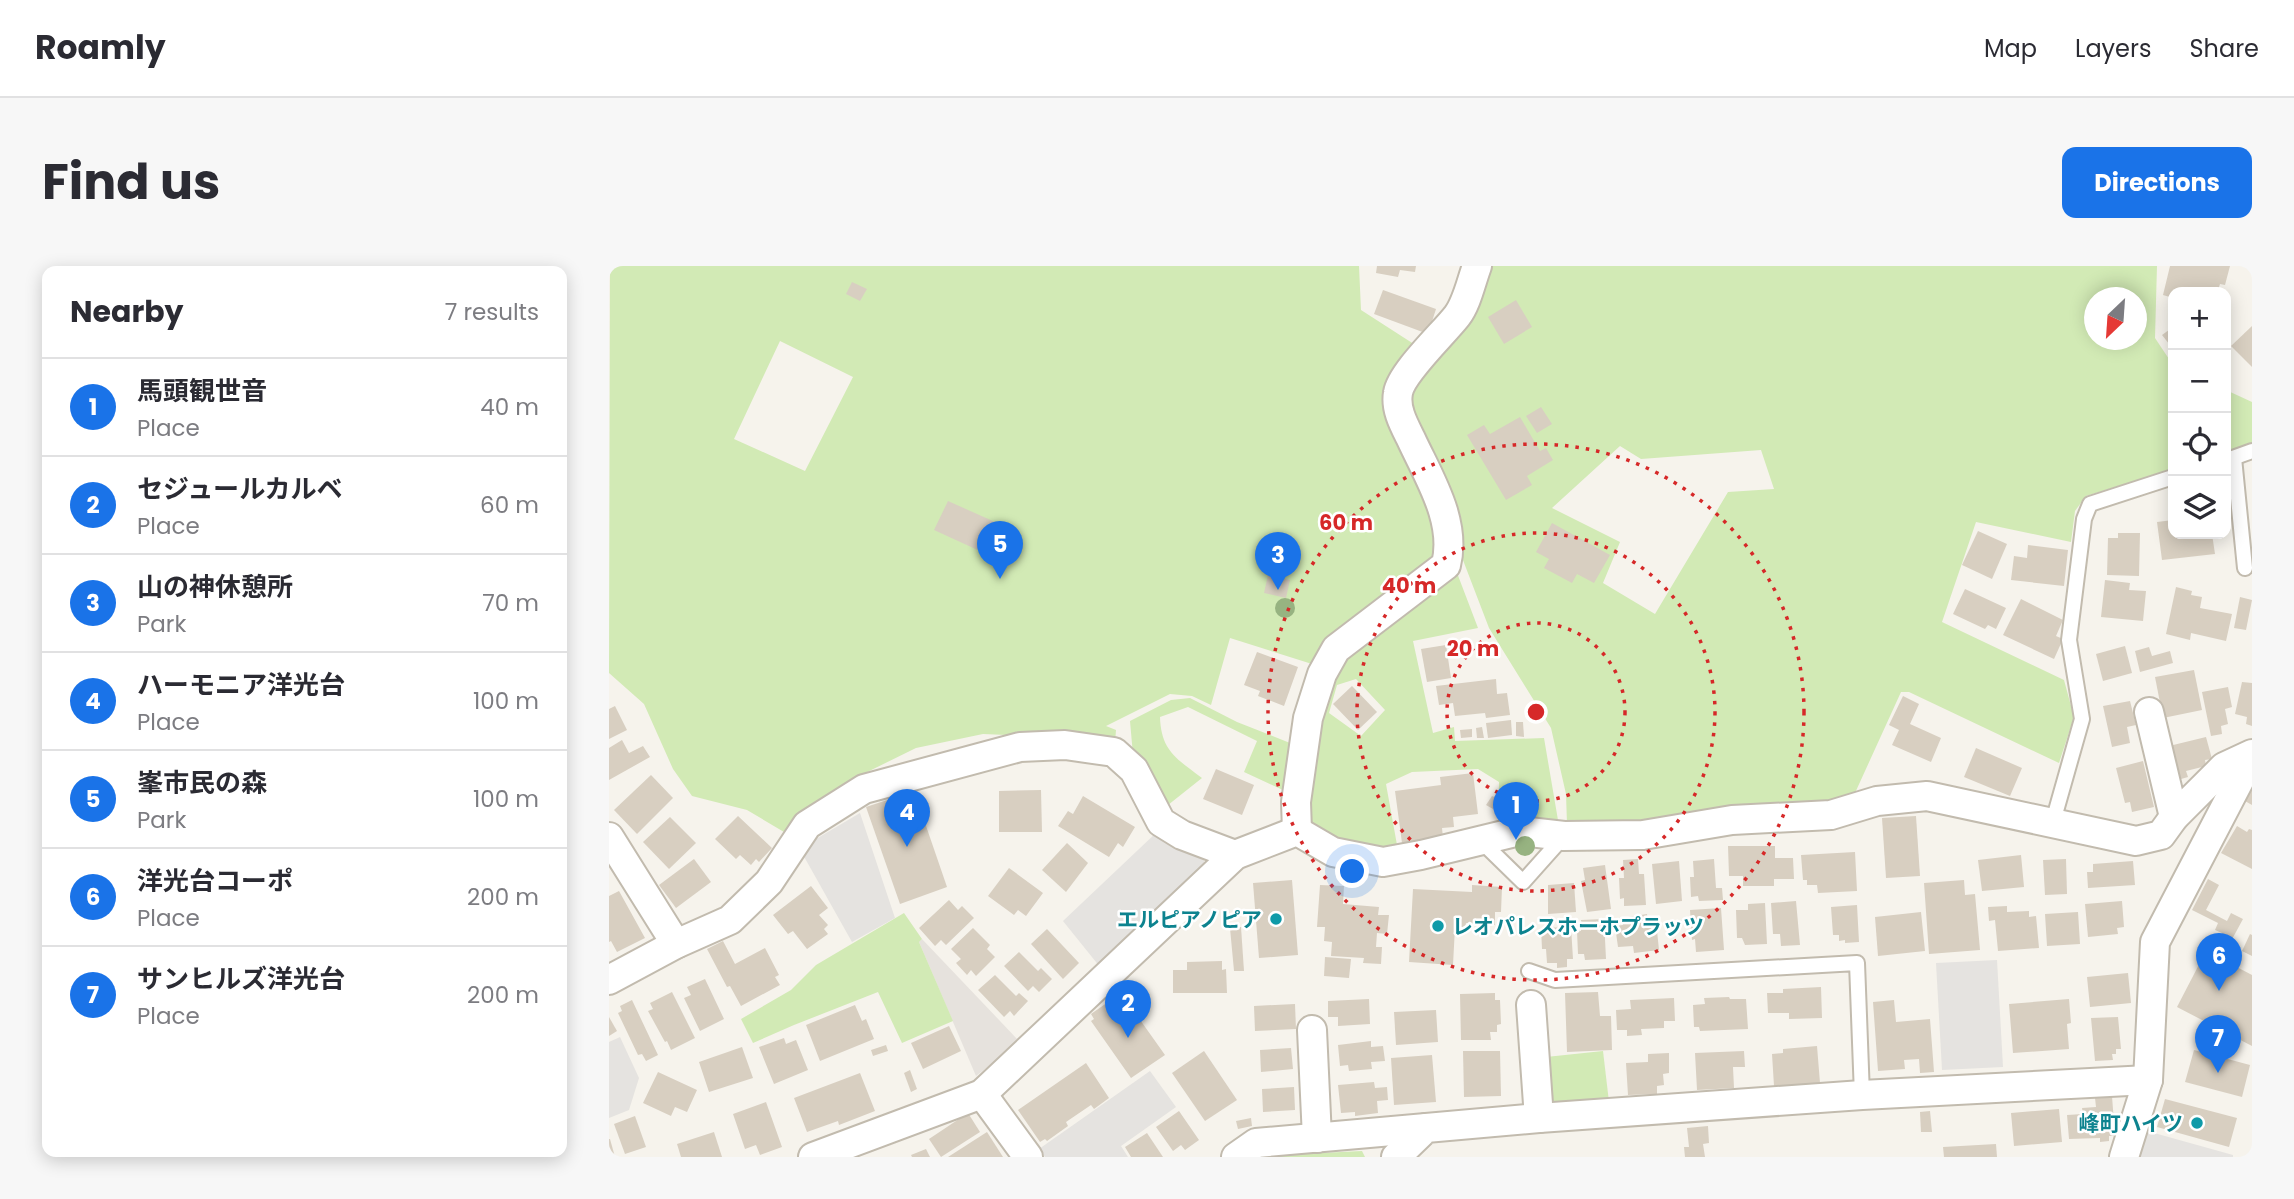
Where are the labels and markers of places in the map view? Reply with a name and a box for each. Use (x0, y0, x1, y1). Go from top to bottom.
pin: 5 (977, 521, 1023, 579)
pin: 3 (1255, 532, 1301, 590)
centre of rings (1524, 700, 1548, 724)
pin: 1 (1493, 782, 1539, 840)
pin: 4 (884, 789, 930, 847)
place label: エルピアノピア (1117, 905, 1262, 934)
marker: エルピアノピア (1268, 911, 1284, 927)
place label: レオパレスホーホプラッツ (1452, 912, 1704, 941)
marker: レオパレスホーホプラッツ (1430, 918, 1446, 934)
pin: 6 (2196, 933, 2242, 991)
pin: 2 (1105, 980, 1151, 1038)
pin: 7 (2195, 1015, 2241, 1073)
place label: 峰町ハイツ (2078, 1109, 2183, 1138)
marker: 峰町ハイツ (2189, 1115, 2205, 1131)

